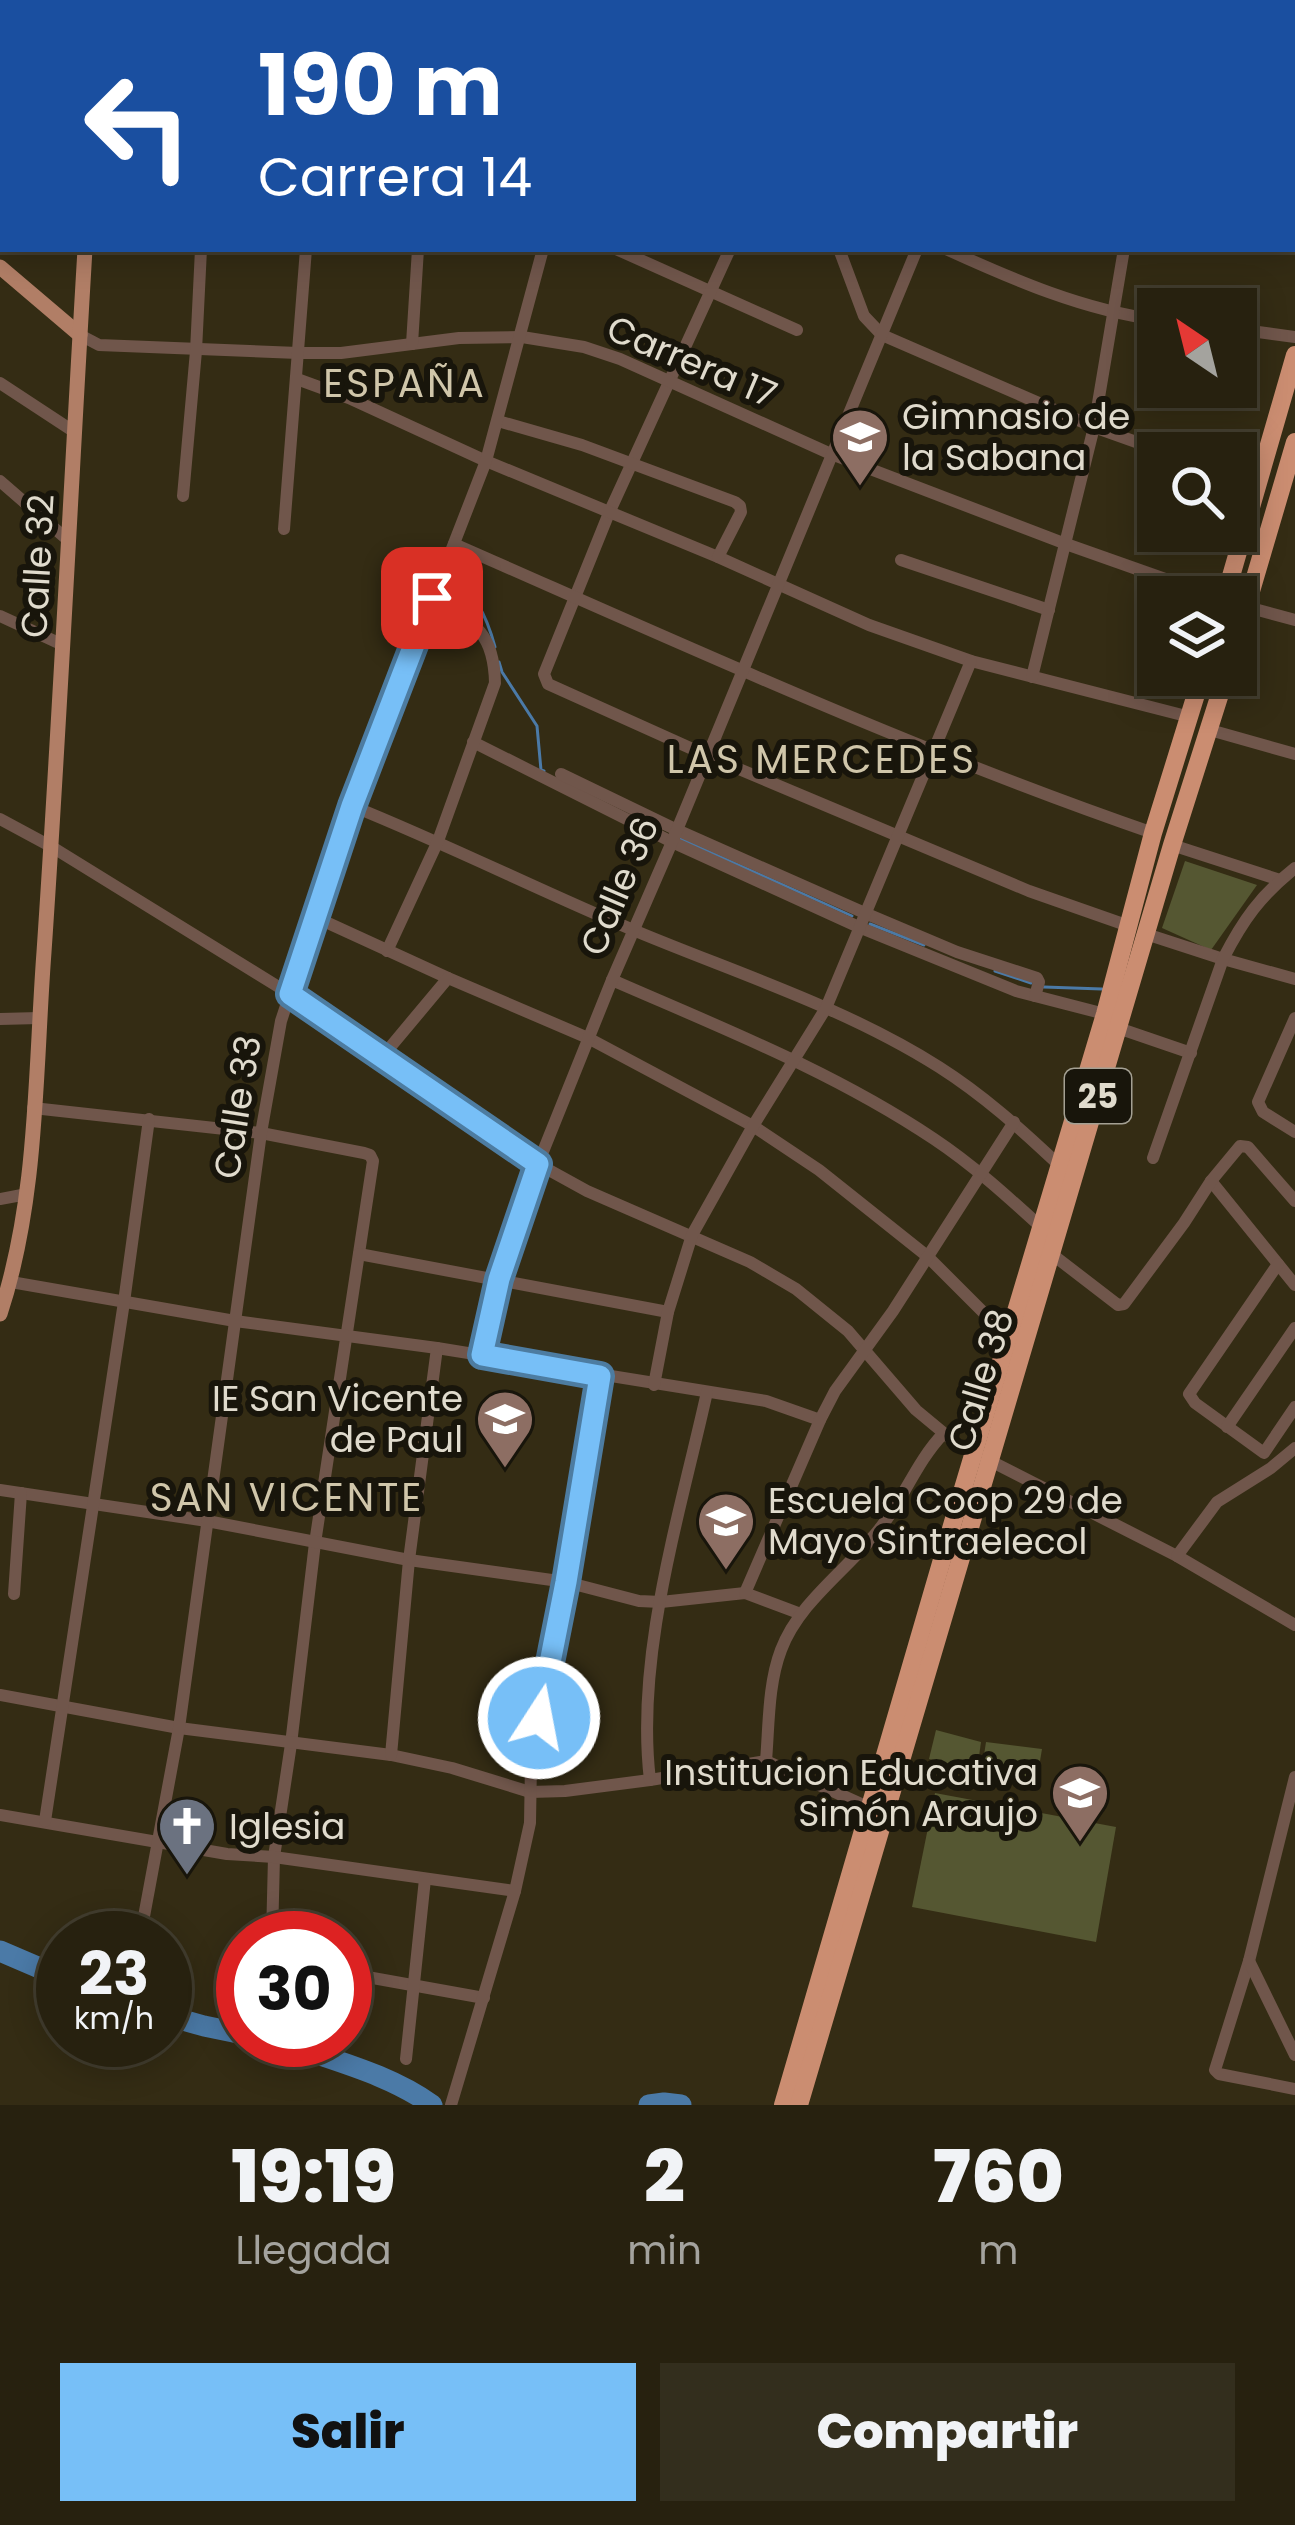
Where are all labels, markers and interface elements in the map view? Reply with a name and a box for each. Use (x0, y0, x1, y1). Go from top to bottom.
text: 190 m (258, 27, 503, 144)
icon: left (60, 48, 216, 204)
text: Carrera 14 (258, 139, 532, 215)
north arrow (1137, 288, 1257, 408)
map controls (1137, 288, 1257, 696)
street label: Carrera 17 (599, 303, 785, 420)
district label: ESPAÑA (323, 356, 487, 411)
place label: Gimnasio de la Sabana (902, 391, 1130, 483)
school or university icon: Gimnasio de la Sabana (829, 406, 891, 488)
button: search (1137, 432, 1257, 552)
street label: Calle 32 (8, 493, 67, 639)
pin (381, 547, 483, 649)
icon: arrive (399, 565, 465, 631)
button: layers (1137, 576, 1257, 696)
district label: LAS MERCEDES (667, 732, 977, 787)
street label: Calle 36 (567, 809, 671, 963)
street label: Calle 33 (201, 1032, 274, 1182)
road number: 25 (1065, 1069, 1131, 1123)
street label: Calle 38 (935, 1303, 1026, 1457)
place label: IE San Vicente de Paul (212, 1373, 463, 1465)
school or university icon: IE San Vicente de Paul (474, 1388, 536, 1470)
district label: SAN VICENTE (150, 1470, 424, 1525)
place label: Escuela Coop 29 de Mayo Sintraelecol (768, 1475, 1123, 1567)
school or university icon: Escuela Coop 29 de Mayo Sintraelecol (695, 1490, 757, 1572)
position arrow (476, 1655, 602, 1781)
place label: Institucion Educativa Simón Araujo (664, 1747, 1038, 1839)
school or university icon: Institucion Educativa Simón Araujo (1049, 1762, 1111, 1844)
church icon: Iglesia (156, 1795, 218, 1877)
place label: Iglesia (229, 1801, 345, 1852)
speed limit sign: 30 (216, 1911, 372, 2067)
text: 23 (79, 1932, 149, 2016)
text: km/h (74, 1997, 154, 2040)
text: 19:19 (231, 2126, 396, 2227)
text: 2 (644, 2126, 685, 2227)
text: 760 (933, 2126, 1064, 2227)
text: Llegada (236, 2223, 392, 2278)
text: min (627, 2223, 702, 2278)
text: m (978, 2223, 1019, 2278)
button: Salir (60, 2363, 636, 2501)
button: Compartir (660, 2363, 1235, 2501)

